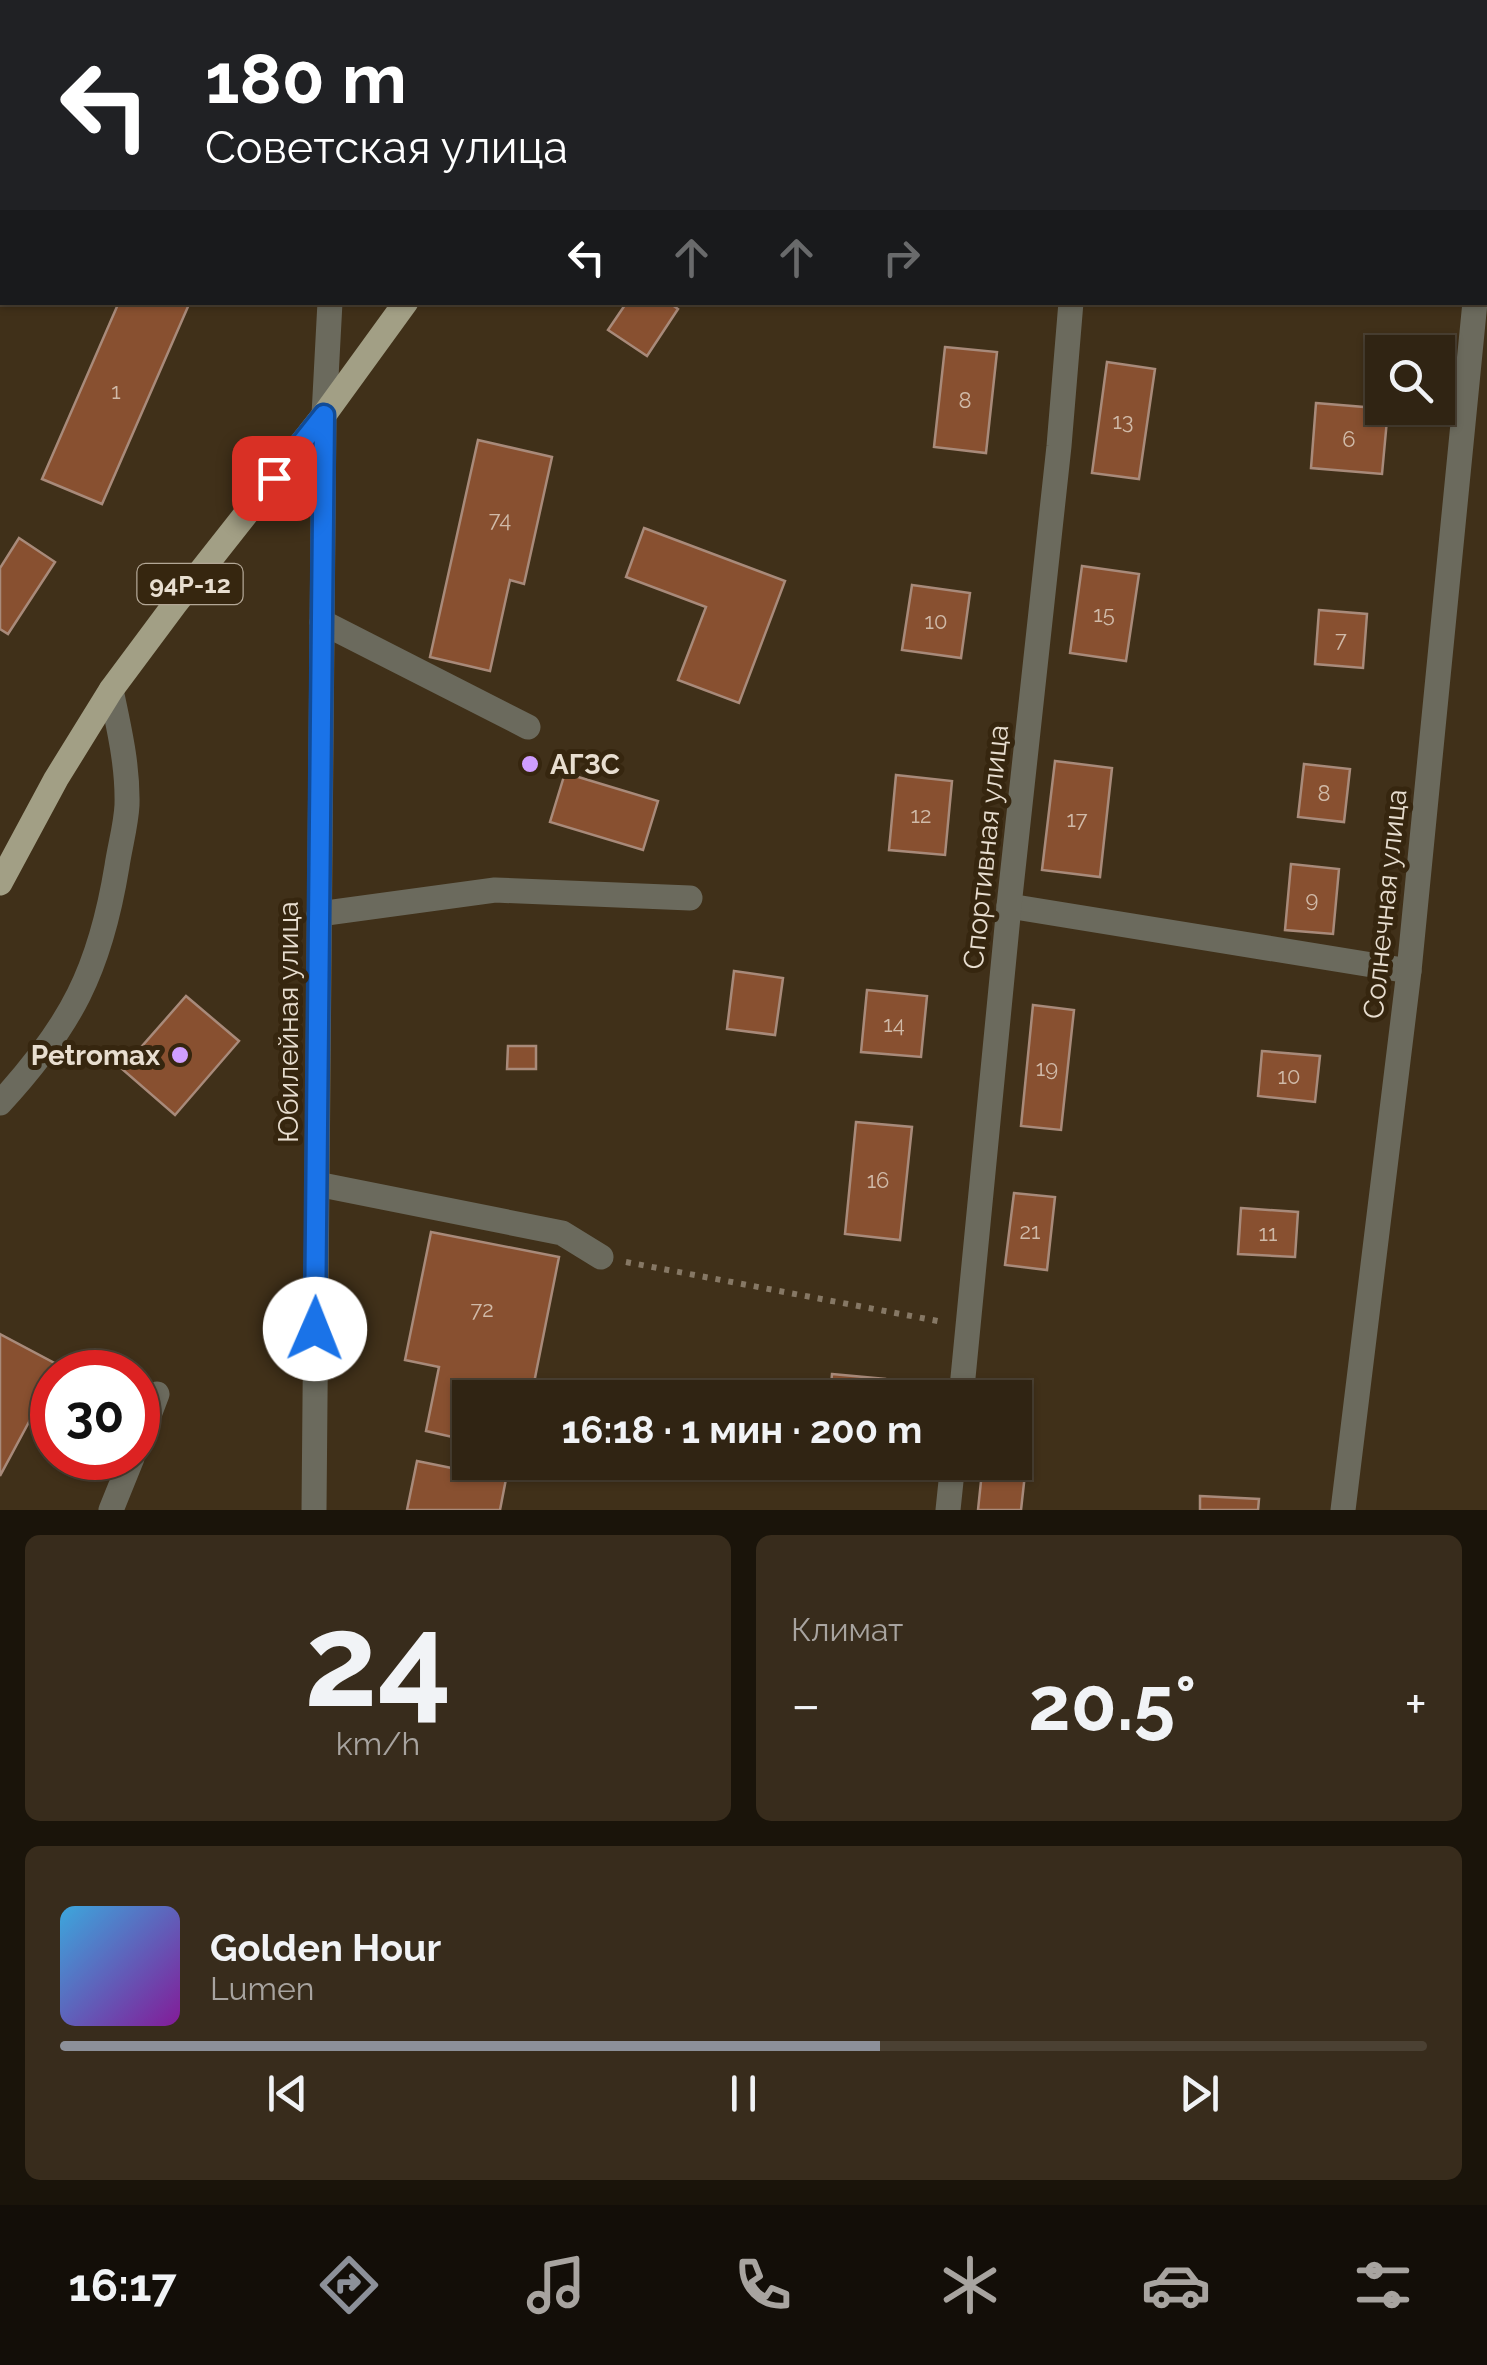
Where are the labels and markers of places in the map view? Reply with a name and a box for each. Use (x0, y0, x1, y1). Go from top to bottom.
pin (232, 436, 317, 521)
place label: АГЗС (550, 748, 620, 781)
marker: АГЗС (519, 753, 541, 775)
place label: Petromax (31, 1039, 160, 1072)
marker: Petromax (169, 1044, 191, 1066)

